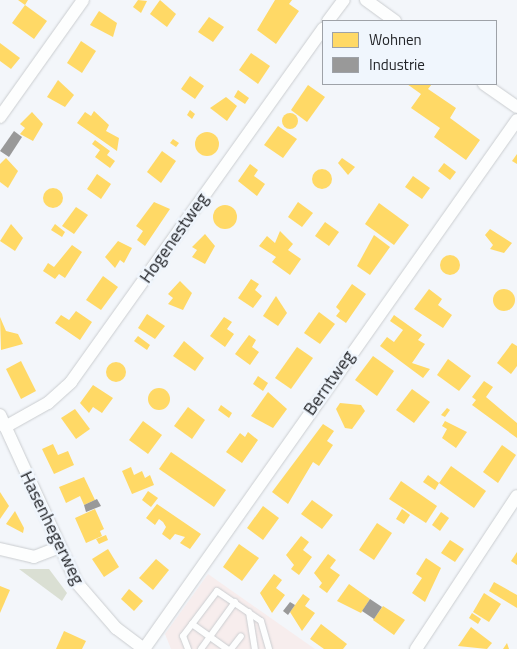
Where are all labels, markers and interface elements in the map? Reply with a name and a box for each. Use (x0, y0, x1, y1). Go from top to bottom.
legend (322, 20, 497, 85)
text: Wohnen (369, 28, 422, 51)
text: Industrie (369, 53, 425, 76)
street label: Hogenestweg (135, 189, 213, 287)
street label: Berntweg (299, 346, 359, 420)
street label: Hasenhegerweg (15, 468, 89, 588)

